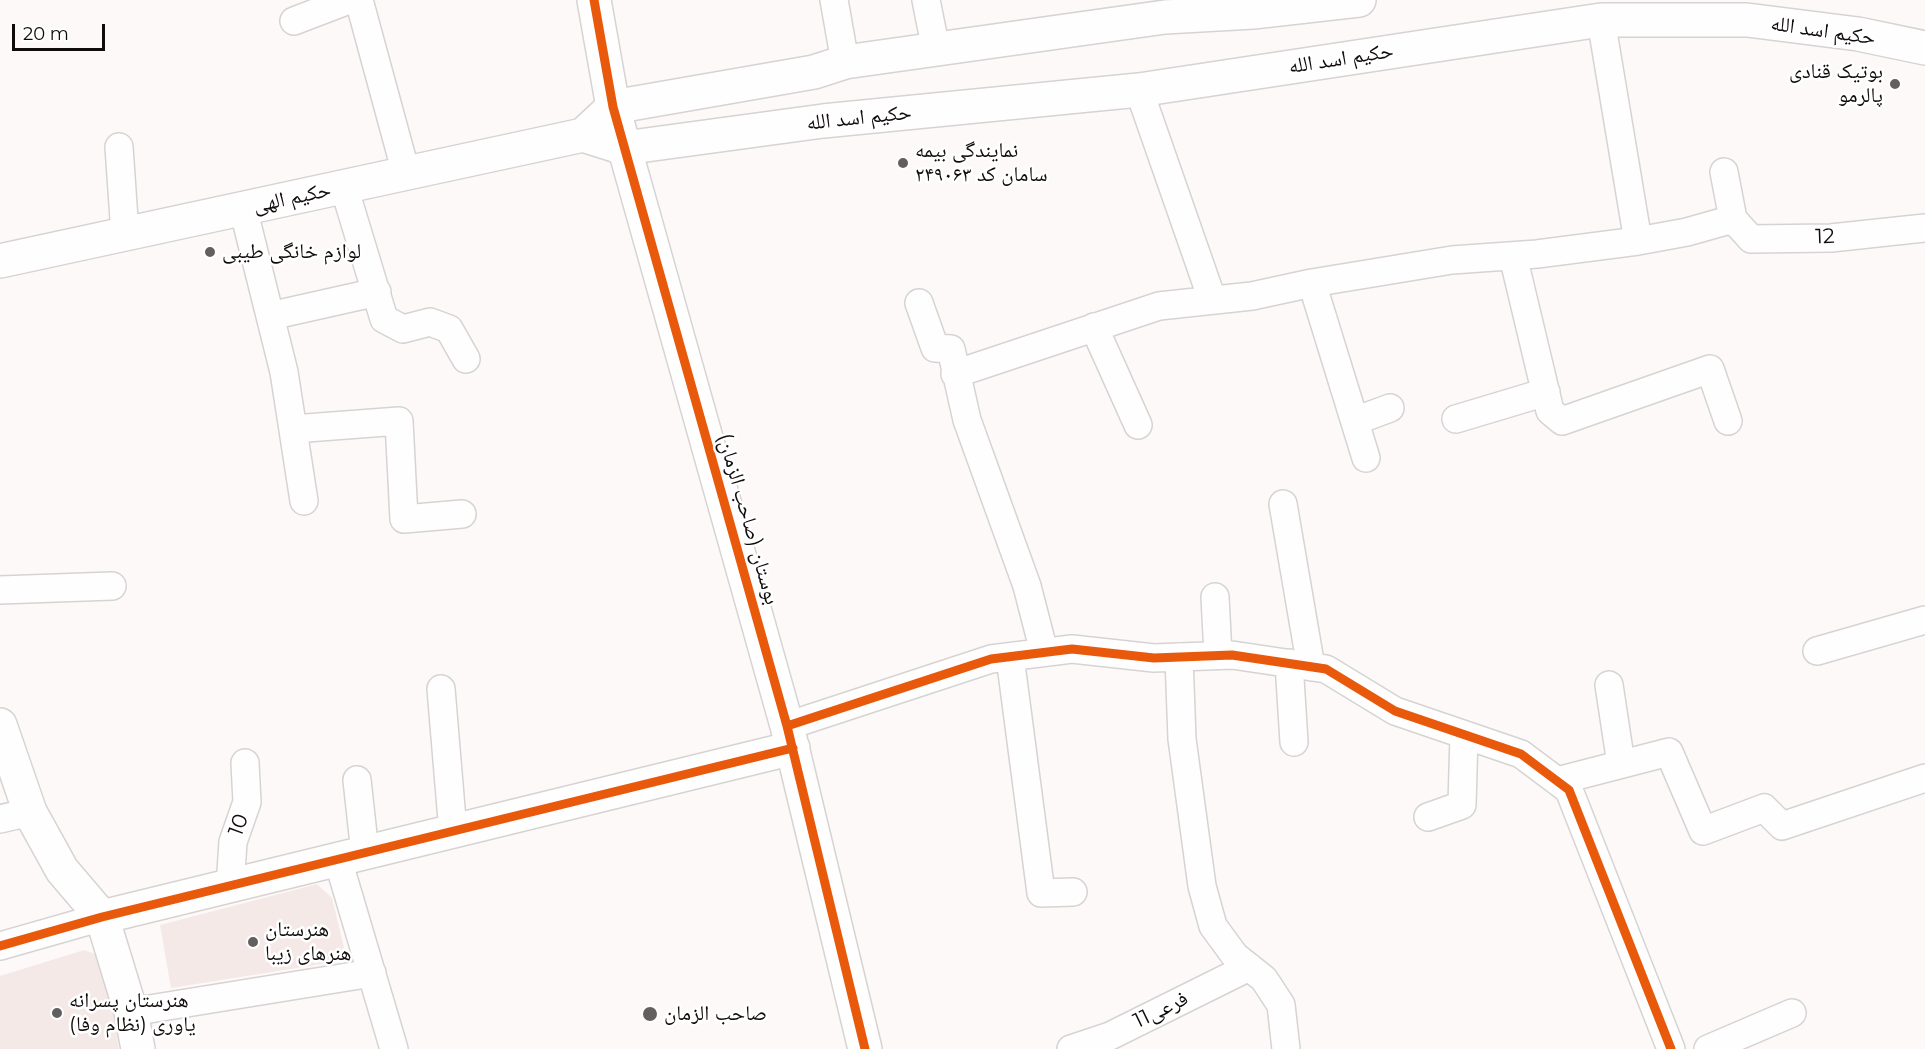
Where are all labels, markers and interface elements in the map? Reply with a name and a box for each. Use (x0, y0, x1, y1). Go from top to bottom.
street label: حکیم اسد الله (1769, 11, 1877, 51)
scale bar (15, 12, 108, 50)
text: 20 m (23, 23, 69, 45)
street label: حکیم اسد الله (1287, 38, 1395, 80)
place label: بوتیک قنادی پالرمو (1789, 59, 1883, 109)
marker: بوتیک قنادی پالرمو (1888, 77, 1902, 91)
street label: حکیم اسد الله (805, 100, 913, 136)
place label: نمایندگی بیمه سامان کد ۲۴۹۰۶۳ (915, 138, 1048, 188)
marker: نمایندگی بیمه سامان کد ۲۴۹۰۶۳ (896, 156, 910, 170)
street label: حکیم الهی (251, 177, 333, 219)
street label: 12 (1815, 224, 1835, 250)
place label: لوازم خانگی طیبی (222, 239, 361, 265)
marker: لوازم خانگی طیبی (203, 245, 217, 259)
street label: بوستان (صاحب الزمان) (712, 431, 784, 607)
street label: 10 (223, 811, 255, 839)
place label: هنرستان هنرهای زیبا (265, 917, 351, 967)
marker: هنرستان هنرهای زیبا (246, 935, 260, 949)
street label: فرعی11 (1130, 986, 1192, 1034)
place label: هنرستان پسرانه یاوری (نظام وفا) (69, 988, 196, 1038)
place label: صاحب الزمان (664, 1001, 767, 1027)
marker: صاحب الزمان (641, 1005, 659, 1023)
marker: هنرستان پسرانه یاوری (نظام وفا) (50, 1006, 64, 1020)

